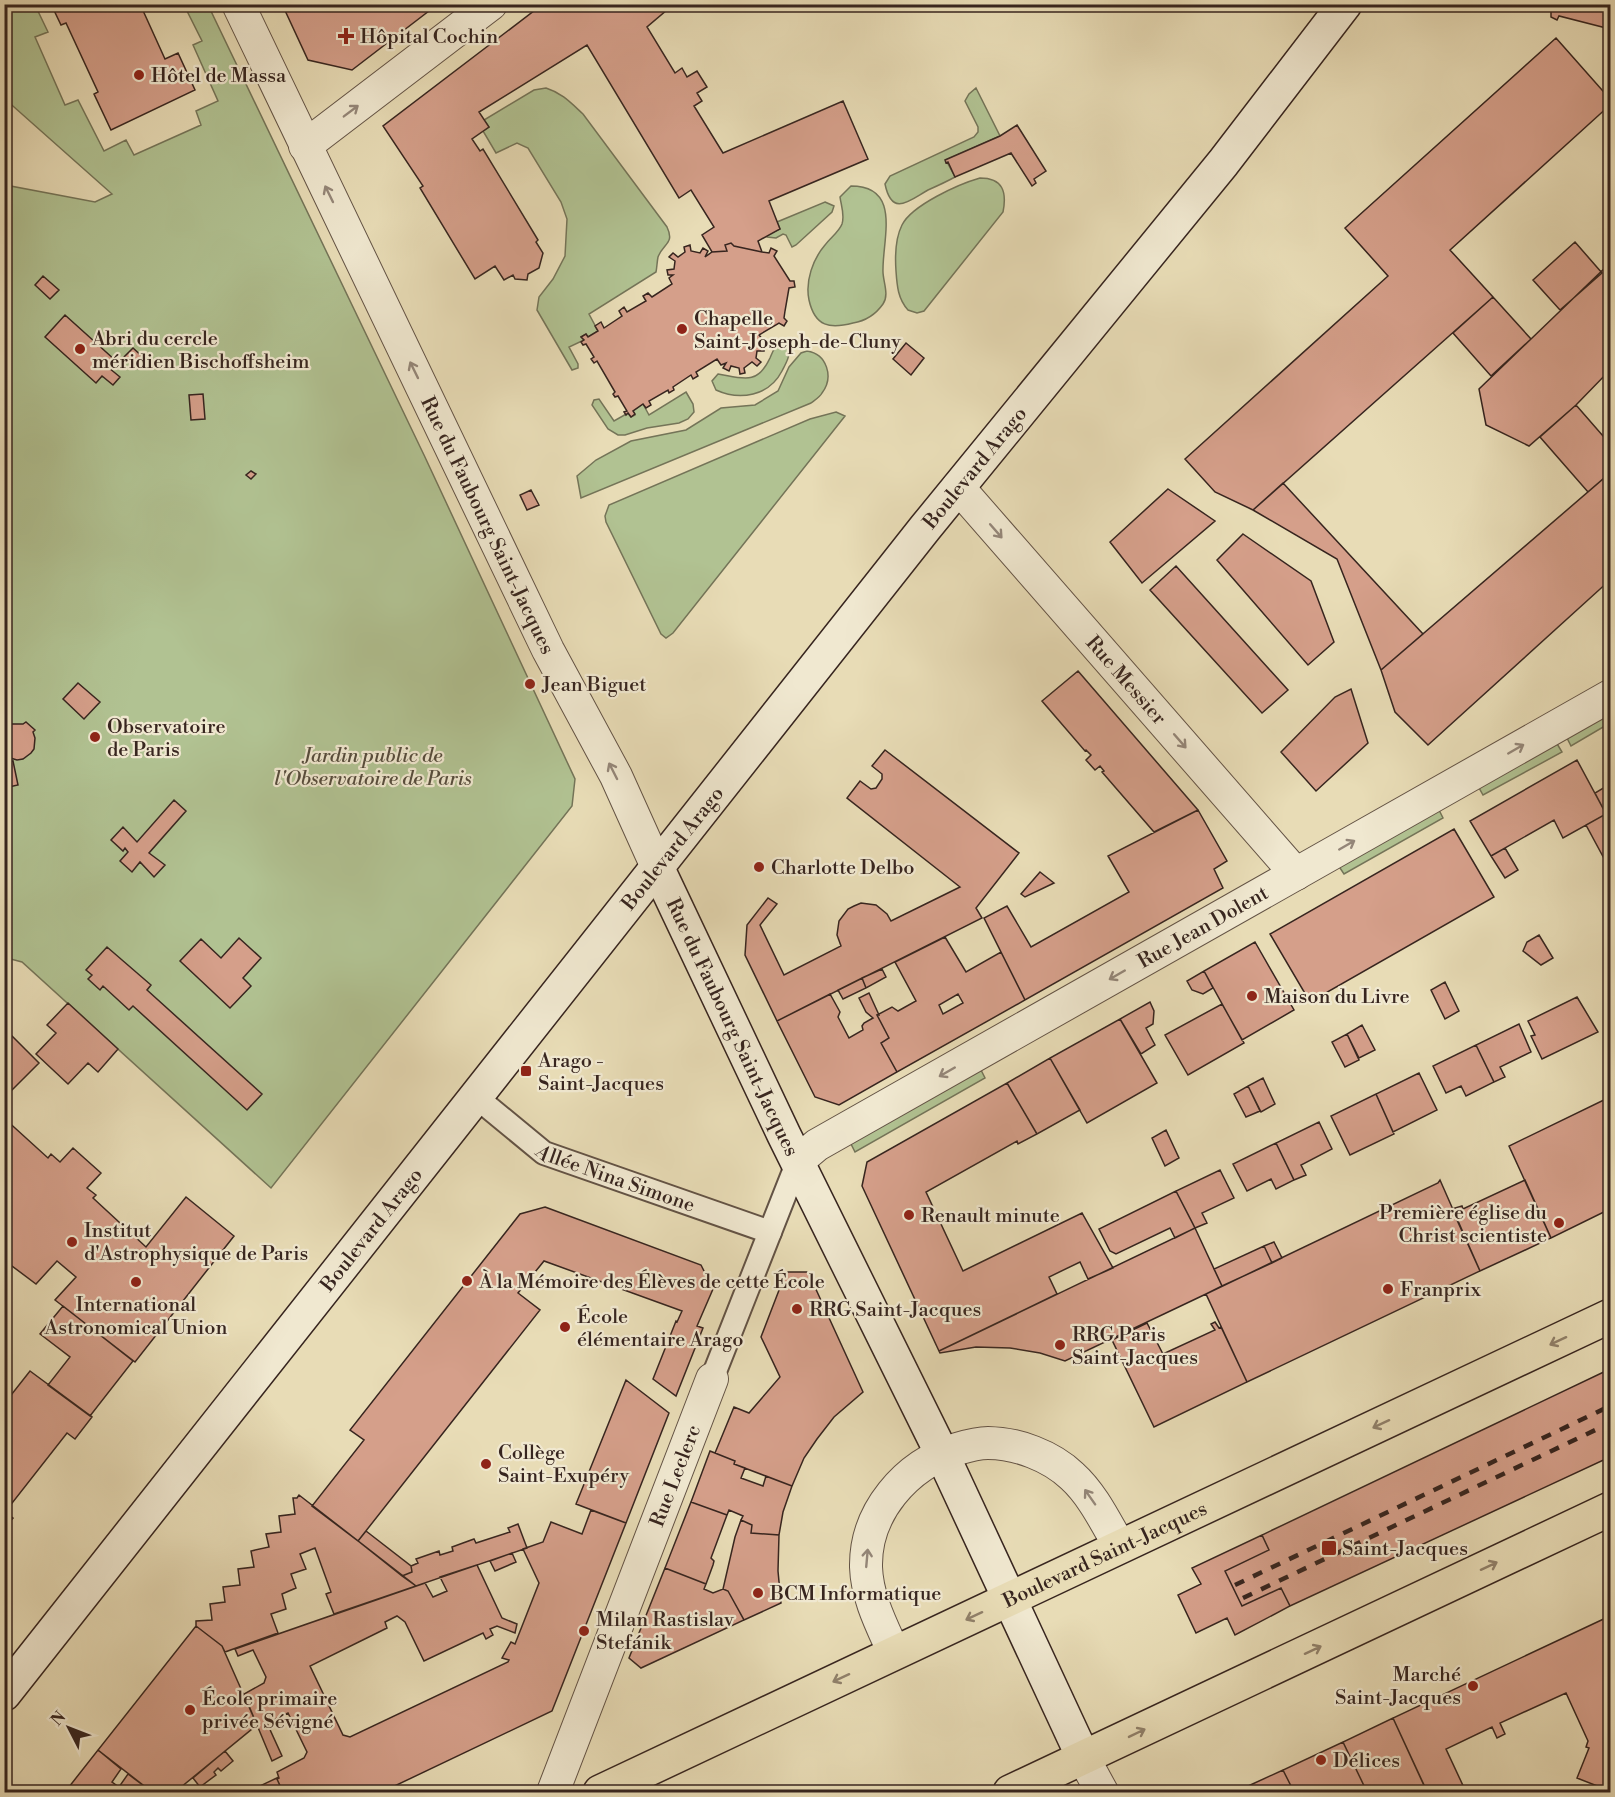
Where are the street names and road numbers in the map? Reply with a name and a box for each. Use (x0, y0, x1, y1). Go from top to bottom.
street label: Rue du Faubourg Saint-Jacques (414, 393, 559, 659)
street label: Boulevard Arago (918, 402, 1033, 535)
street label: Rue Messier (1080, 631, 1171, 731)
street label: Boulevard Arago (616, 782, 730, 917)
street label: Rue Jean Dolent (1134, 881, 1273, 975)
street label: Rue du Faubourg Saint-Jacques (660, 894, 804, 1161)
street label: Allée Nina Simone (529, 1139, 698, 1219)
street label: Boulevard Arago (315, 1163, 429, 1298)
street label: Rue Leclerc (645, 1422, 707, 1531)
street label: Boulevard Saint-Jacques (998, 1497, 1211, 1615)

